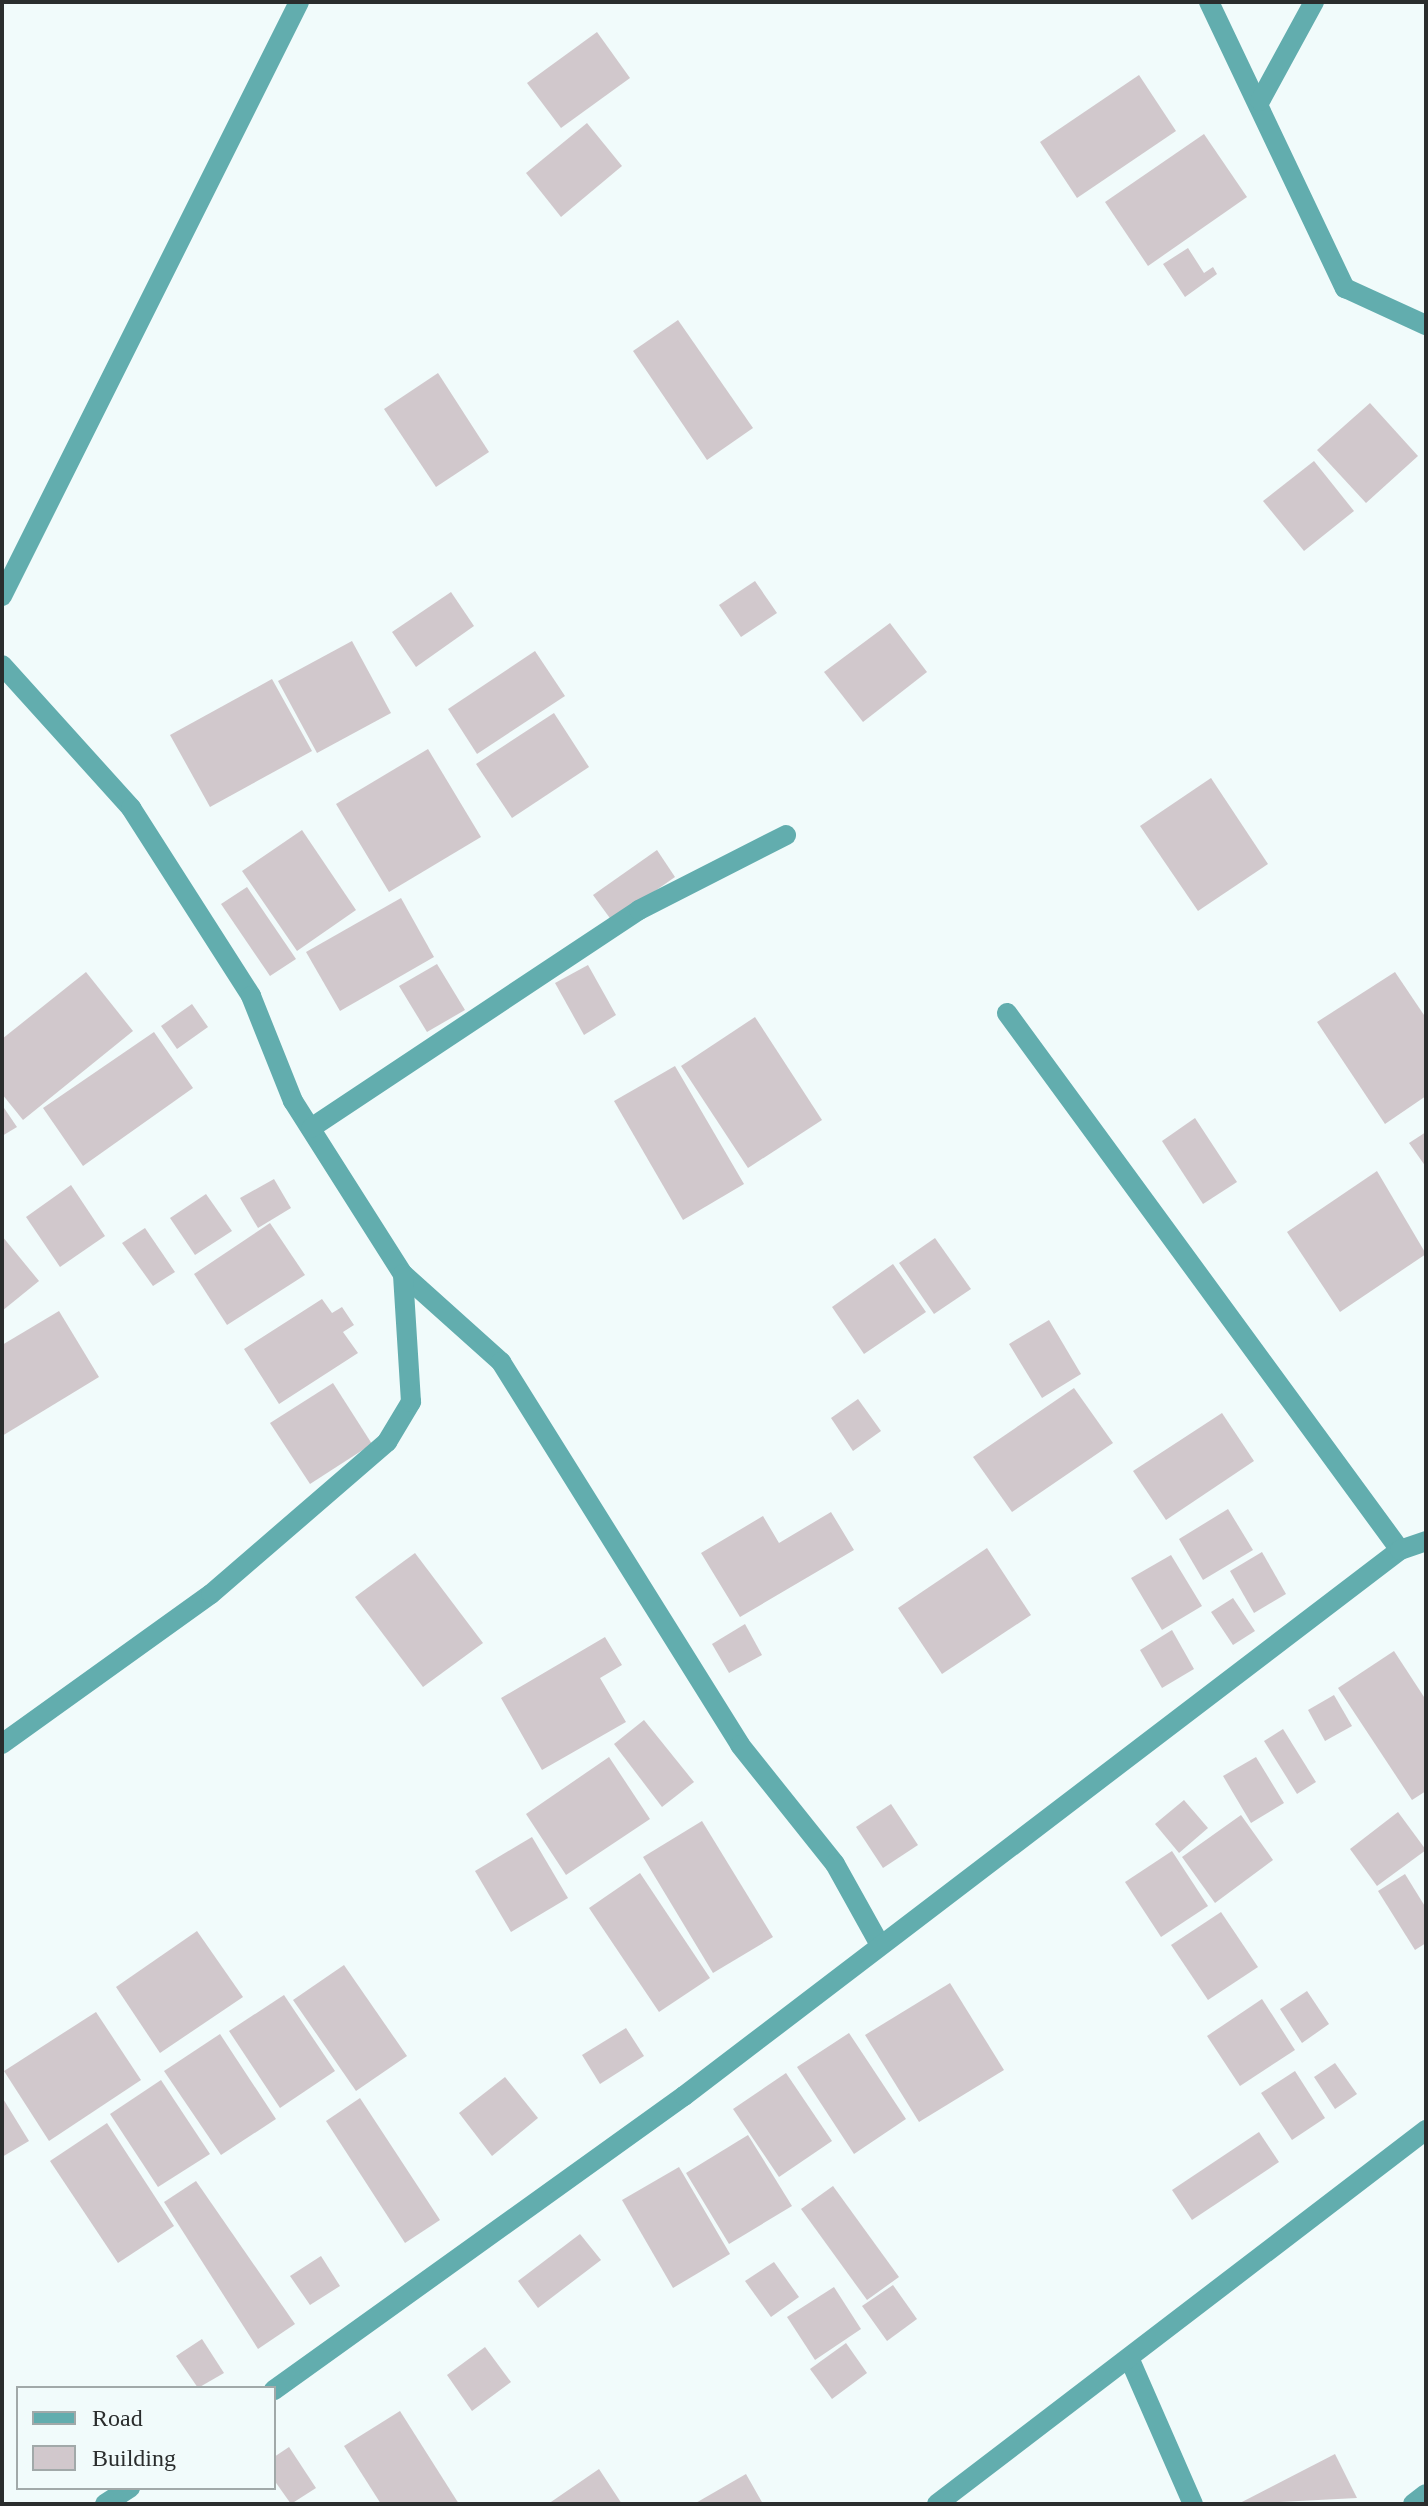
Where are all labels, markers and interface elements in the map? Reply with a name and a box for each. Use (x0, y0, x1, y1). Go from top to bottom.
legend (16, 2386, 276, 2490)
text: Road (92, 2405, 143, 2431)
text: Building (92, 2445, 176, 2471)

